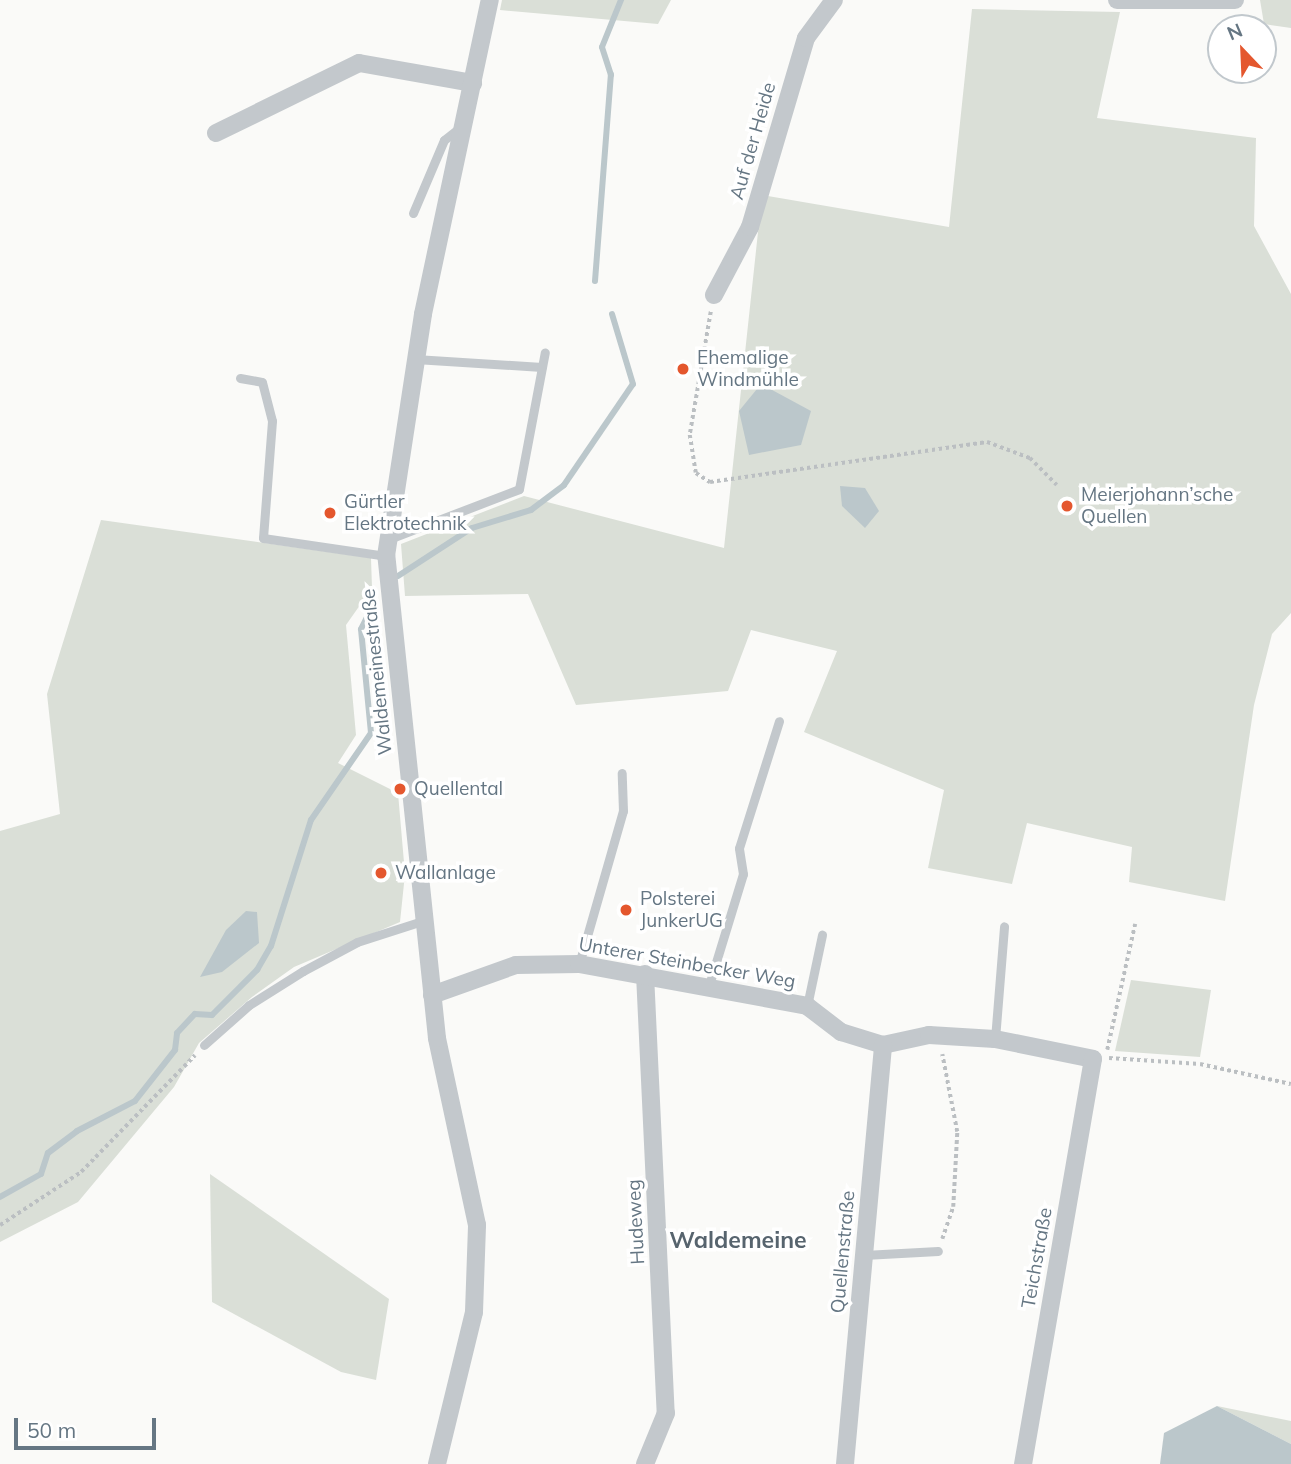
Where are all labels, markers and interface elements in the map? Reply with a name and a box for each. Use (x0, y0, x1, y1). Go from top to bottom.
north arrow (1207, 14, 1277, 84)
text: N (1223, 18, 1246, 45)
street label: Auf der Heide (725, 80, 781, 202)
place label: Ehemalige Windmühle (697, 347, 799, 391)
marker: Ehemalige Windmühle (675, 361, 691, 377)
place label: Meierjohann’sche Quellen (1081, 484, 1233, 528)
place label: Gürtler Elektrotechnik (344, 491, 467, 535)
marker: Meierjohann’sche Quellen (1059, 498, 1075, 514)
marker: Gürtler Elektrotechnik (322, 505, 338, 521)
street label: Waldemeinestraße (357, 588, 397, 756)
place label: Quellental (414, 778, 503, 800)
marker: Quellental (392, 781, 408, 797)
place label: Wallanlage (395, 862, 496, 884)
marker: Wallanlage (373, 865, 389, 881)
place label: Polsterei JunkerUG (640, 888, 723, 932)
marker: Polsterei JunkerUG (618, 902, 634, 918)
street label: Unterer Steinbecker Weg (577, 933, 797, 993)
street label: Hudeweg (622, 1179, 650, 1265)
street label: Quellenstraße (826, 1190, 860, 1314)
street label: Teichstraße (1017, 1206, 1057, 1310)
district label: Waldemeine (669, 1226, 807, 1254)
scale bar (18, 1404, 159, 1448)
text: 50 m (27, 1417, 76, 1443)

